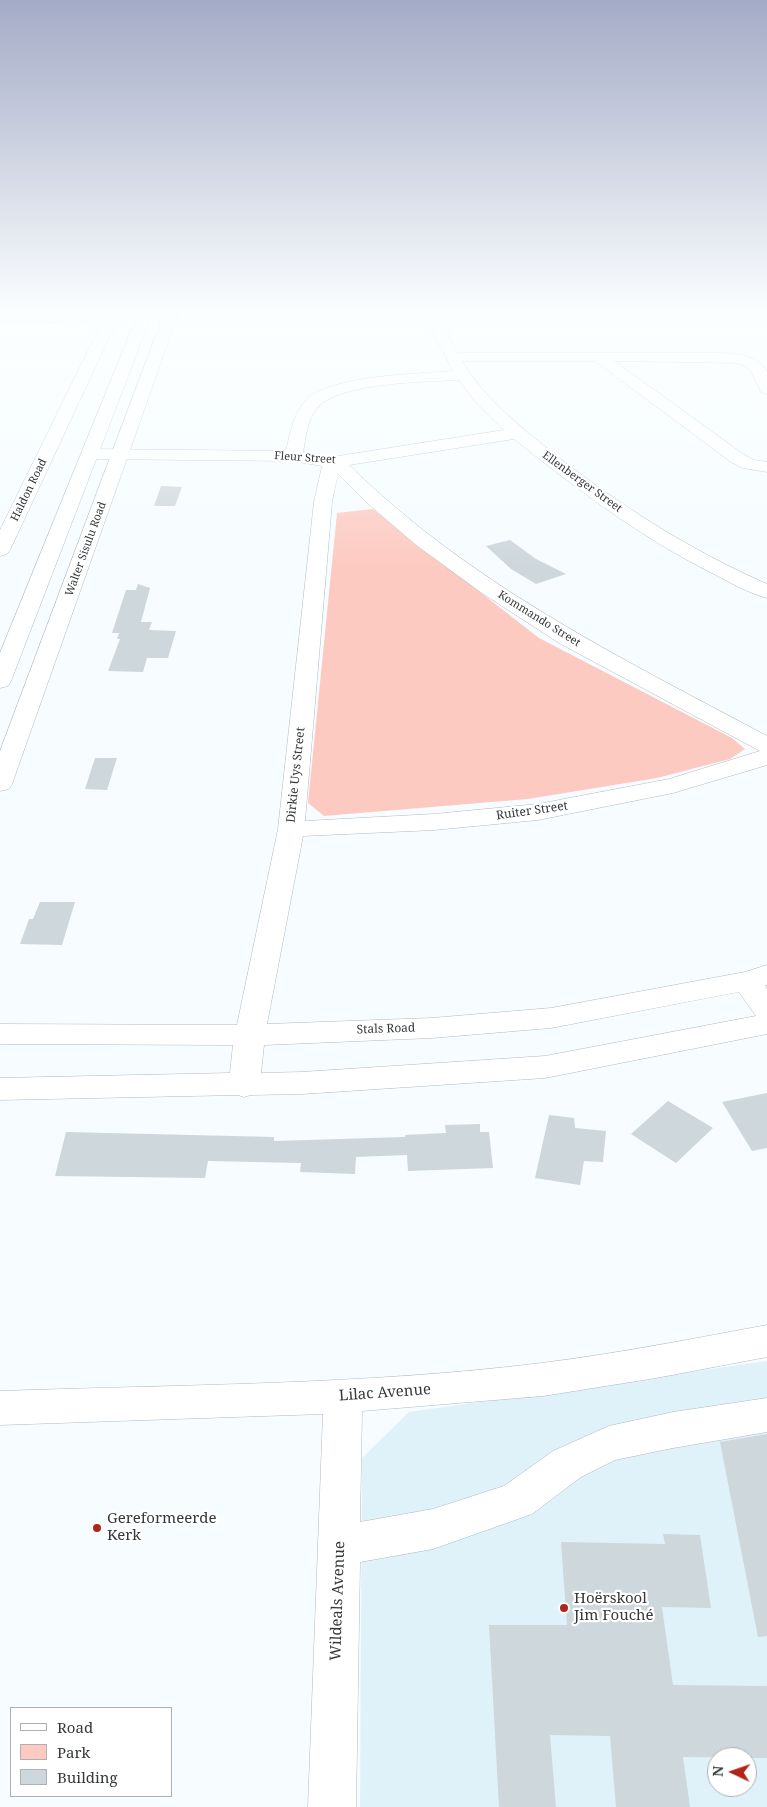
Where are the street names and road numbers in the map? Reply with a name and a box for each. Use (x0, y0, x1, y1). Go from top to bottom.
street label: Fleur Street (274, 449, 336, 467)
street label: Ellenberger Street (540, 449, 624, 515)
street label: Haldon Road (8, 457, 50, 523)
street label: Walter Sisulu Road (63, 500, 109, 598)
street label: Kommando Street (495, 588, 583, 650)
street label: Dirkie Uys Street (284, 727, 308, 823)
street label: Ruiter Street (495, 799, 569, 823)
street label: Stals Road (356, 1021, 416, 1037)
street label: Lilac Avenue (338, 1381, 432, 1405)
street label: Wildeals Avenue (327, 1541, 349, 1661)

